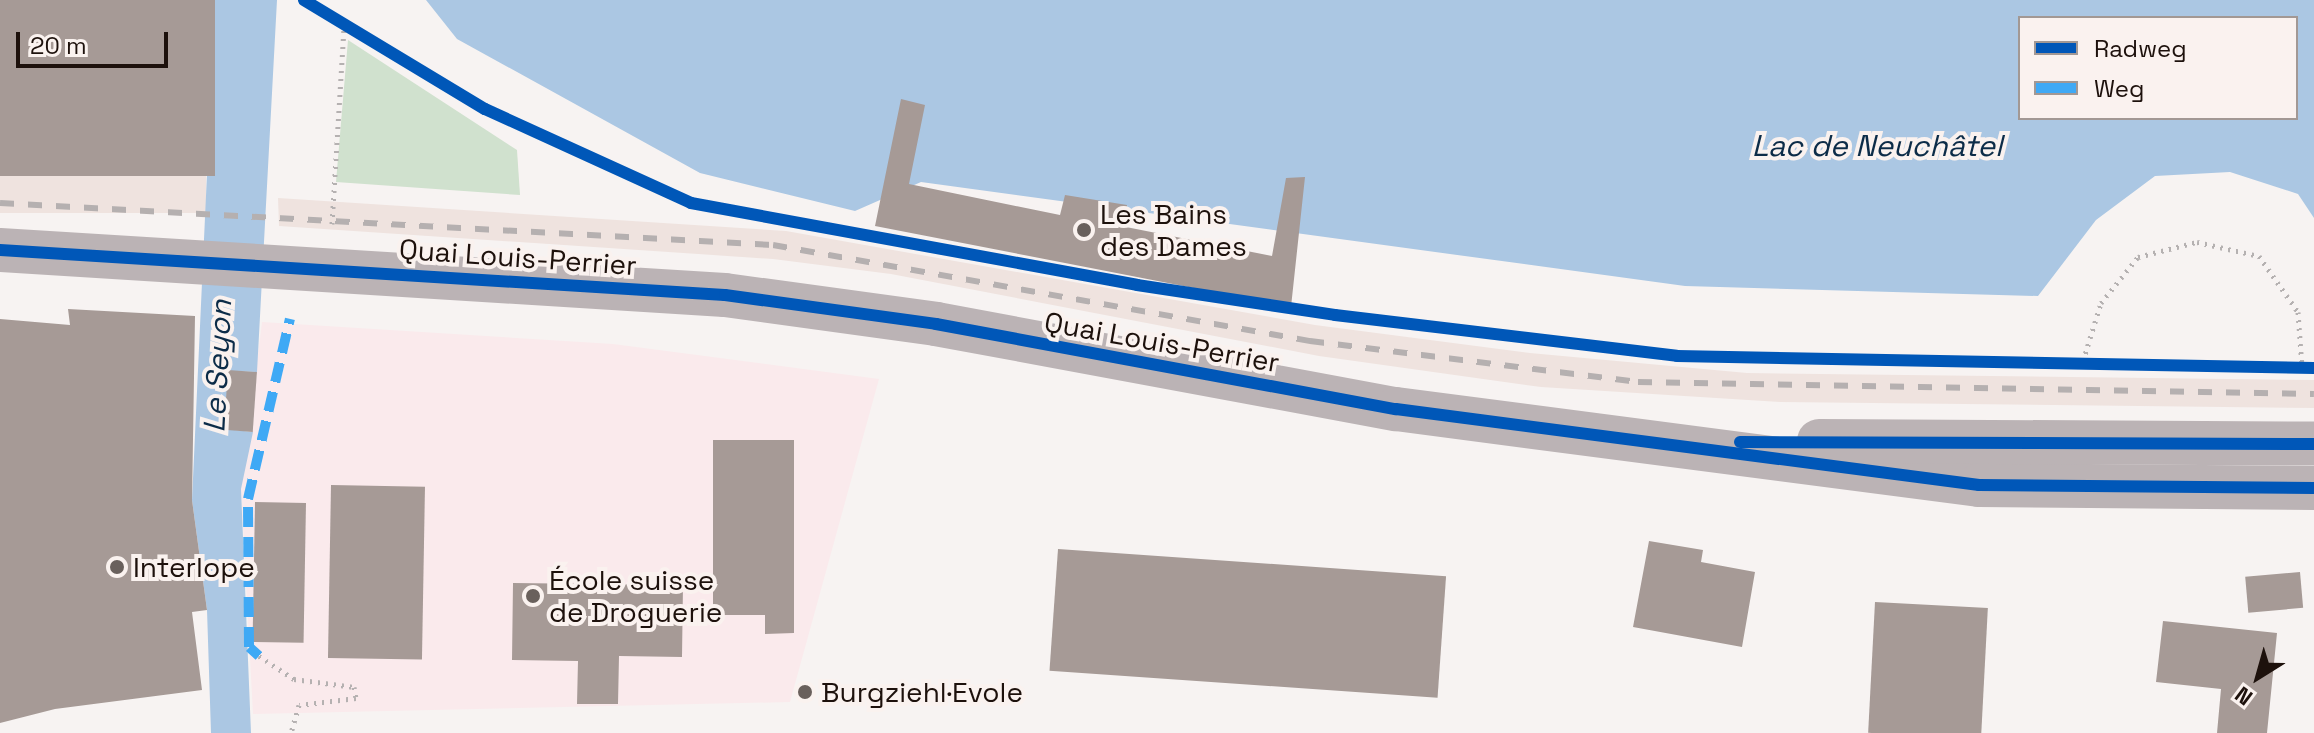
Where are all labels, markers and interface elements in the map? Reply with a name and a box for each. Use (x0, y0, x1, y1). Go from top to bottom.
scale bar (20, 16, 172, 66)
legend (2018, 16, 2298, 120)
text: 20 m (30, 30, 87, 61)
text: Radweg (2094, 33, 2187, 64)
text: Weg (2094, 73, 2144, 104)
water label: Lac de Neuchâtel (1752, 128, 2002, 164)
place label: Les Bains des Dames (1100, 197, 1247, 263)
marker: Les Bains des Dames (1075, 221, 1093, 239)
street label: Quai Louis-Perrier (398, 232, 638, 282)
water label: Le Seyon (197, 299, 239, 433)
street label: Quai Louis-Perrier (1042, 305, 1282, 379)
place label: Interlope (133, 550, 255, 584)
marker: Interlope (108, 558, 126, 576)
place label: École suisse de Droguerie (549, 563, 722, 629)
marker: École suisse de Droguerie (524, 587, 542, 605)
north arrow (2218, 637, 2298, 717)
place label: Burgziehl·Evole (821, 675, 1023, 709)
text: N (2229, 681, 2258, 712)
marker: Burgziehl·Evole (796, 683, 814, 701)

